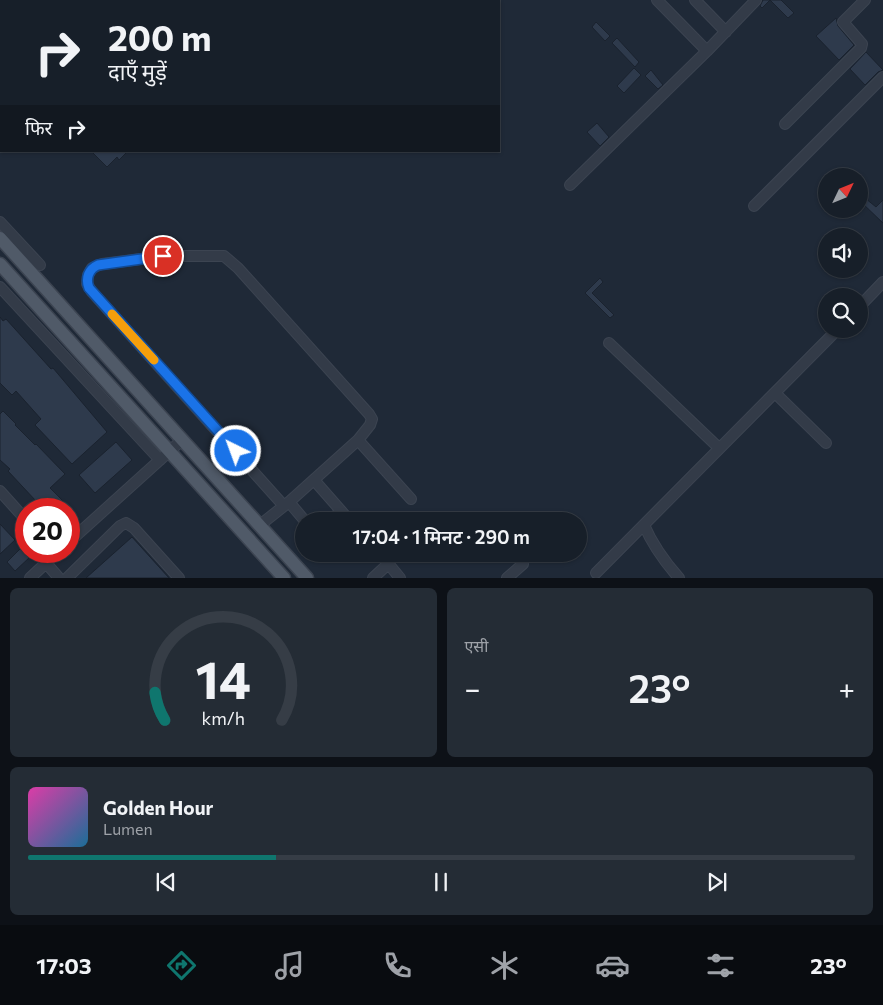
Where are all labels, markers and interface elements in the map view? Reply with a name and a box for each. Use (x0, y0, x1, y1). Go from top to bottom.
text: 200 m (108, 15, 211, 58)
icon: right (25, 20, 90, 85)
text: दाएँ मुड़ें (108, 58, 167, 85)
icon: right (62, 115, 90, 143)
text: फिर (25, 116, 52, 139)
north arrow (818, 168, 868, 218)
map controls (818, 168, 868, 338)
button: sound (818, 228, 868, 278)
pin (142, 235, 184, 277)
icon: arrive (149, 242, 177, 270)
button: search (818, 288, 868, 338)
position arrow (209, 424, 261, 476)
speed limit sign: 20 (15, 498, 80, 563)
text: 17:04 · 1 मिनट · 290 m (352, 525, 530, 548)
text: एसी (465, 636, 488, 655)
text: 14 (196, 646, 251, 710)
text: 23° (628, 664, 690, 711)
text: − (465, 671, 480, 705)
text: + (839, 671, 855, 705)
text: km/h (202, 707, 245, 729)
text: Golden Hour (103, 796, 213, 819)
text: Lumen (103, 819, 153, 838)
icon: previous (152, 868, 180, 896)
icon: pause (427, 868, 455, 896)
icon: next (703, 868, 731, 896)
icon: directions (164, 948, 199, 983)
icon: music (272, 948, 307, 983)
icon: phone (380, 948, 415, 983)
icon: climate (487, 948, 522, 983)
icon: car (595, 948, 630, 983)
icon: filters (703, 948, 738, 983)
text: 17:03 (36, 952, 92, 979)
text: 23° (810, 952, 847, 979)

